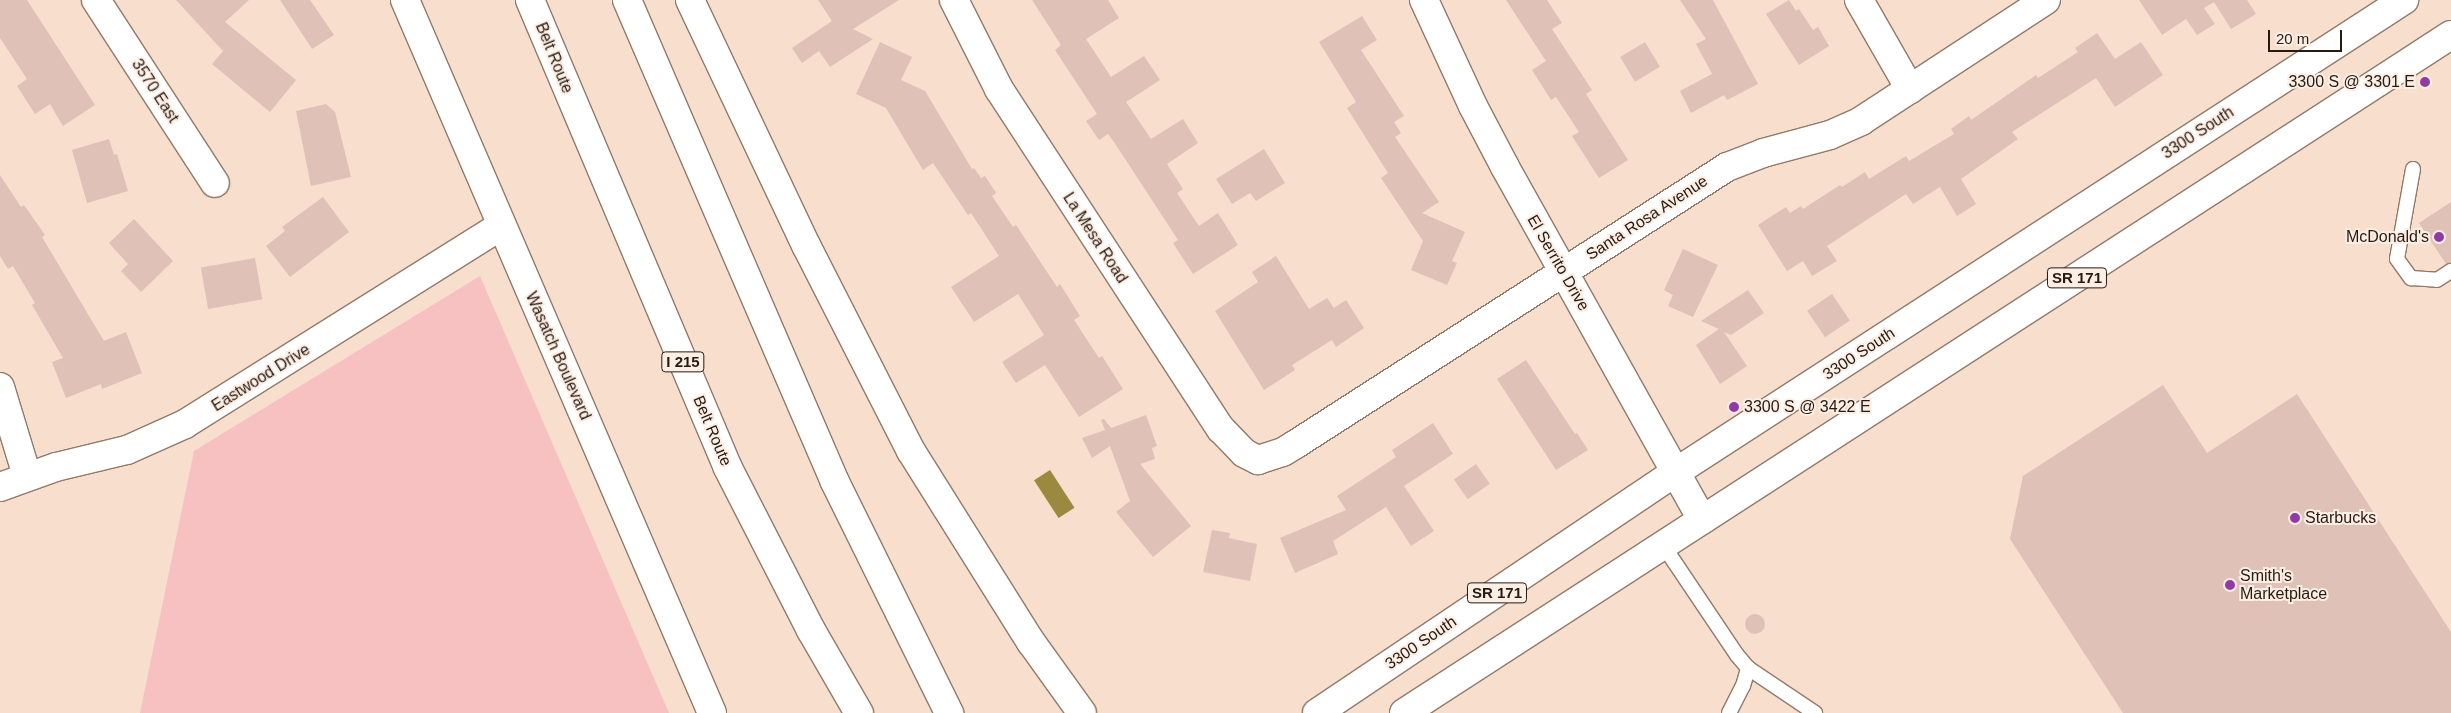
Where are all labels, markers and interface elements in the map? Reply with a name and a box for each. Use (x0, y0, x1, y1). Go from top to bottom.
street label: Belt Route (531, 20, 577, 96)
scale bar (2271, 20, 2345, 52)
text: 20 m (2276, 30, 2309, 47)
street label: 3570 East (127, 56, 183, 126)
place label: 3300 S @ 3301 E (2288, 72, 2415, 92)
marker: 3300 S @ 3301 E (2419, 76, 2431, 88)
street label: 3300 South (2158, 103, 2238, 163)
street label: Santa Rosa Avenue (1582, 171, 1712, 265)
street label: La Mesa Road (1059, 189, 1131, 287)
street label: El Serrito Drive (1523, 212, 1593, 314)
place label: McDonald's (2346, 227, 2429, 247)
marker: McDonald's (2433, 231, 2445, 243)
road number: SR 171 (2046, 266, 2108, 290)
street label: Wasatch Boulevard (521, 289, 595, 423)
street label: 3300 South (1819, 324, 1899, 384)
street label: Eastwood Drive (208, 340, 314, 416)
road number: I 215 (660, 350, 706, 374)
street label: Belt Route (689, 393, 735, 469)
place label: 3300 S @ 3422 E (1744, 397, 1871, 417)
marker: 3300 S @ 3422 E (1728, 401, 1740, 413)
place label: Starbucks (2305, 508, 2376, 528)
marker: Starbucks (2289, 512, 2301, 524)
place label: Smith's Marketplace (2240, 566, 2327, 604)
marker: Smith's Marketplace (2224, 579, 2236, 591)
road number: SR 171 (1466, 580, 1528, 606)
street label: 3300 South (1382, 612, 1460, 674)

